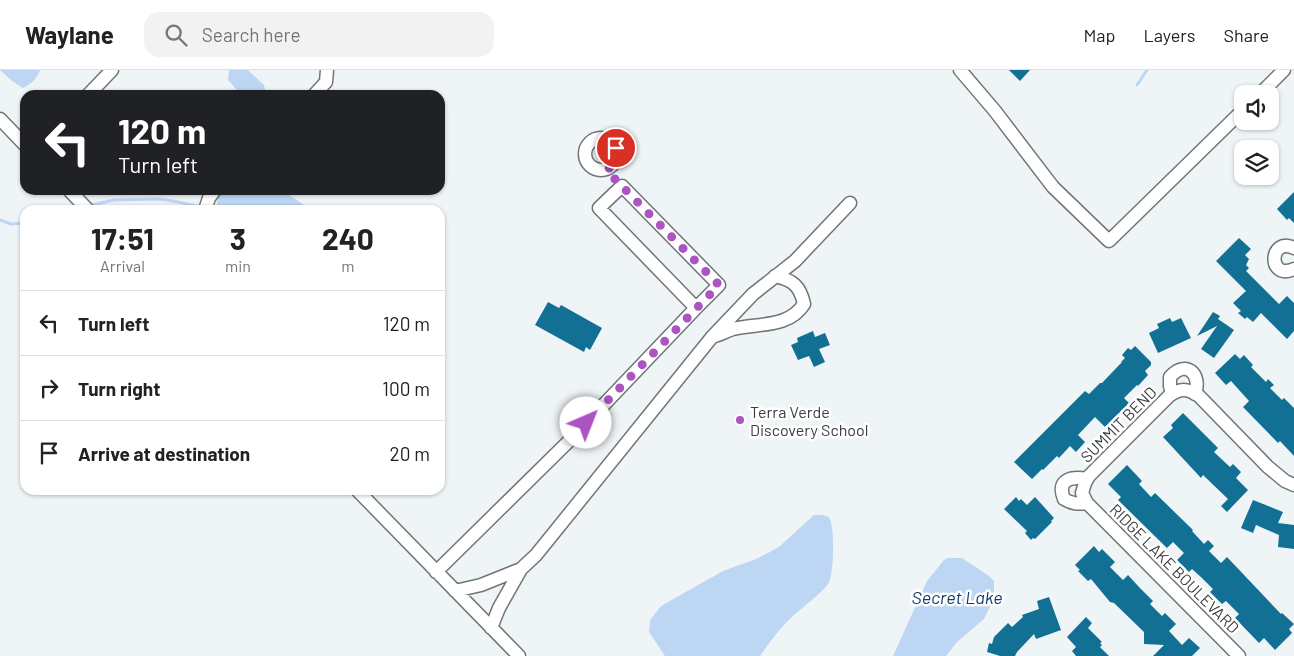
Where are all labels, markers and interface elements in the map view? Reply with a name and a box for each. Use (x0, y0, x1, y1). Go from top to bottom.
search box (144, 12, 494, 57)
text: Waylane (25, 20, 114, 49)
icon: search (162, 21, 190, 49)
text: Search here (202, 23, 301, 46)
text: Map (1083, 24, 1115, 46)
text: Layers (1143, 24, 1196, 46)
text: Share (1224, 24, 1269, 46)
map controls (1234, 85, 1279, 185)
button: sound (1234, 85, 1279, 130)
text: 120 m (118, 109, 206, 151)
icon: left (35, 110, 100, 175)
pin (595, 127, 637, 169)
icon: arrive (602, 134, 630, 162)
button: layers (1234, 140, 1279, 185)
text: Turn left (118, 151, 198, 177)
text: 17:51 (91, 220, 154, 256)
text: 3 (230, 220, 246, 256)
text: 240 (322, 220, 374, 256)
text: Arrival (100, 256, 145, 275)
text: min (225, 256, 251, 275)
text: m (341, 256, 355, 275)
icon: left (35, 309, 63, 337)
text: Turn left (78, 312, 149, 335)
text: 120 m (383, 312, 430, 335)
icon: right (35, 374, 63, 402)
text: Turn right (78, 377, 160, 400)
text: 100 m (382, 377, 430, 400)
street label: SUMMIT BEND (1076, 382, 1160, 466)
position arrow (559, 396, 611, 448)
place label: Terra Verde Discovery School (750, 402, 868, 439)
marker: Terra Verde Discovery School (734, 414, 746, 426)
icon: arrive (35, 439, 63, 467)
text: Arrive at destination (78, 442, 250, 465)
text: 20 m (390, 442, 430, 465)
street label: RIDGE LAKE BOULEVARD (1106, 499, 1244, 637)
water label: Secret Lake (911, 586, 1003, 608)

